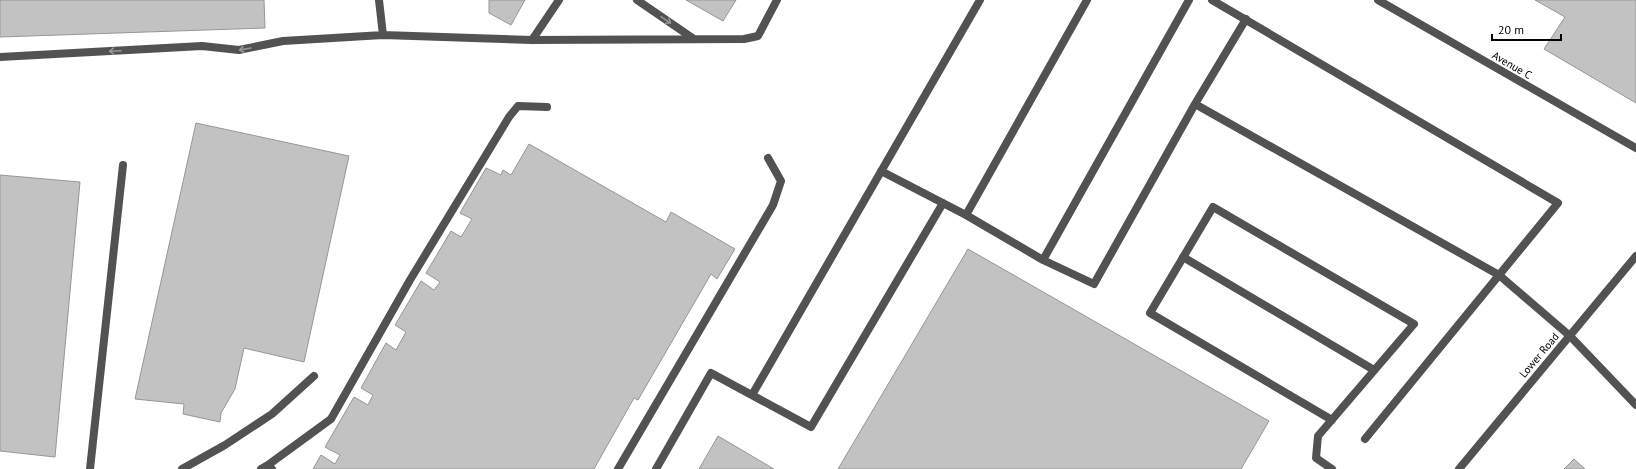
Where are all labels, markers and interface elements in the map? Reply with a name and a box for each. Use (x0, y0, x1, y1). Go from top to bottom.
one-way arrow (660, 15, 671, 24)
scale bar (1492, 16, 1561, 42)
text: 20 m (1498, 22, 1524, 37)
one-way arrow (239, 45, 252, 53)
one-way arrow (109, 47, 122, 55)
street label: Avenue C (1490, 48, 1534, 82)
street label: Lower Road (1516, 330, 1562, 380)

